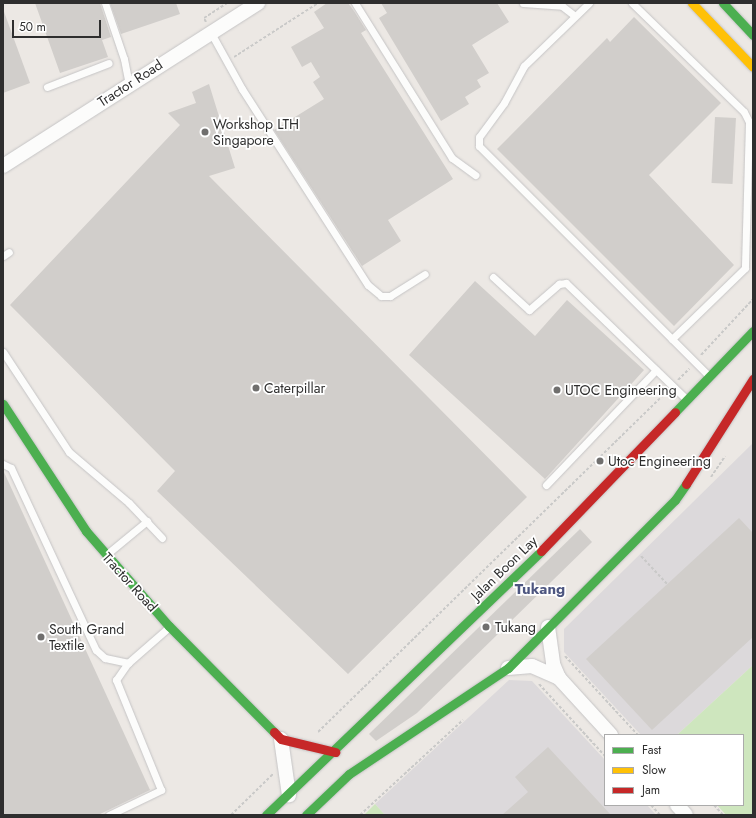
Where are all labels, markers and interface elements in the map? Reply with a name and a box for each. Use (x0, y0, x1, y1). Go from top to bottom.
scale bar (14, 12, 103, 38)
text: 50 m (19, 18, 46, 36)
street label: Tractor Road (94, 56, 166, 110)
place label: Workshop LTH Singapore (213, 116, 299, 148)
marker: Workshop LTH Singapore (200, 127, 210, 137)
place label: Caterpillar (264, 380, 325, 396)
place label: UTOC Engineering (565, 382, 677, 398)
marker: Caterpillar (251, 383, 261, 393)
marker: UTOC Engineering (552, 385, 562, 395)
place label: Utoc Engineering (608, 453, 711, 469)
marker: Utoc Engineering (595, 456, 605, 466)
street label: Jalan Boon Lay (467, 532, 541, 604)
street label: Tractor Road (99, 549, 161, 615)
district label: Tukang (515, 581, 565, 599)
place label: Tukang (495, 619, 536, 635)
place label: South Grand Textile (49, 621, 124, 654)
marker: Tukang (480, 621, 492, 633)
marker: South Grand Textile (36, 632, 46, 642)
legend (604, 734, 744, 806)
text: Fast (642, 741, 661, 759)
text: Slow (642, 761, 666, 779)
text: Jam (642, 781, 660, 799)

